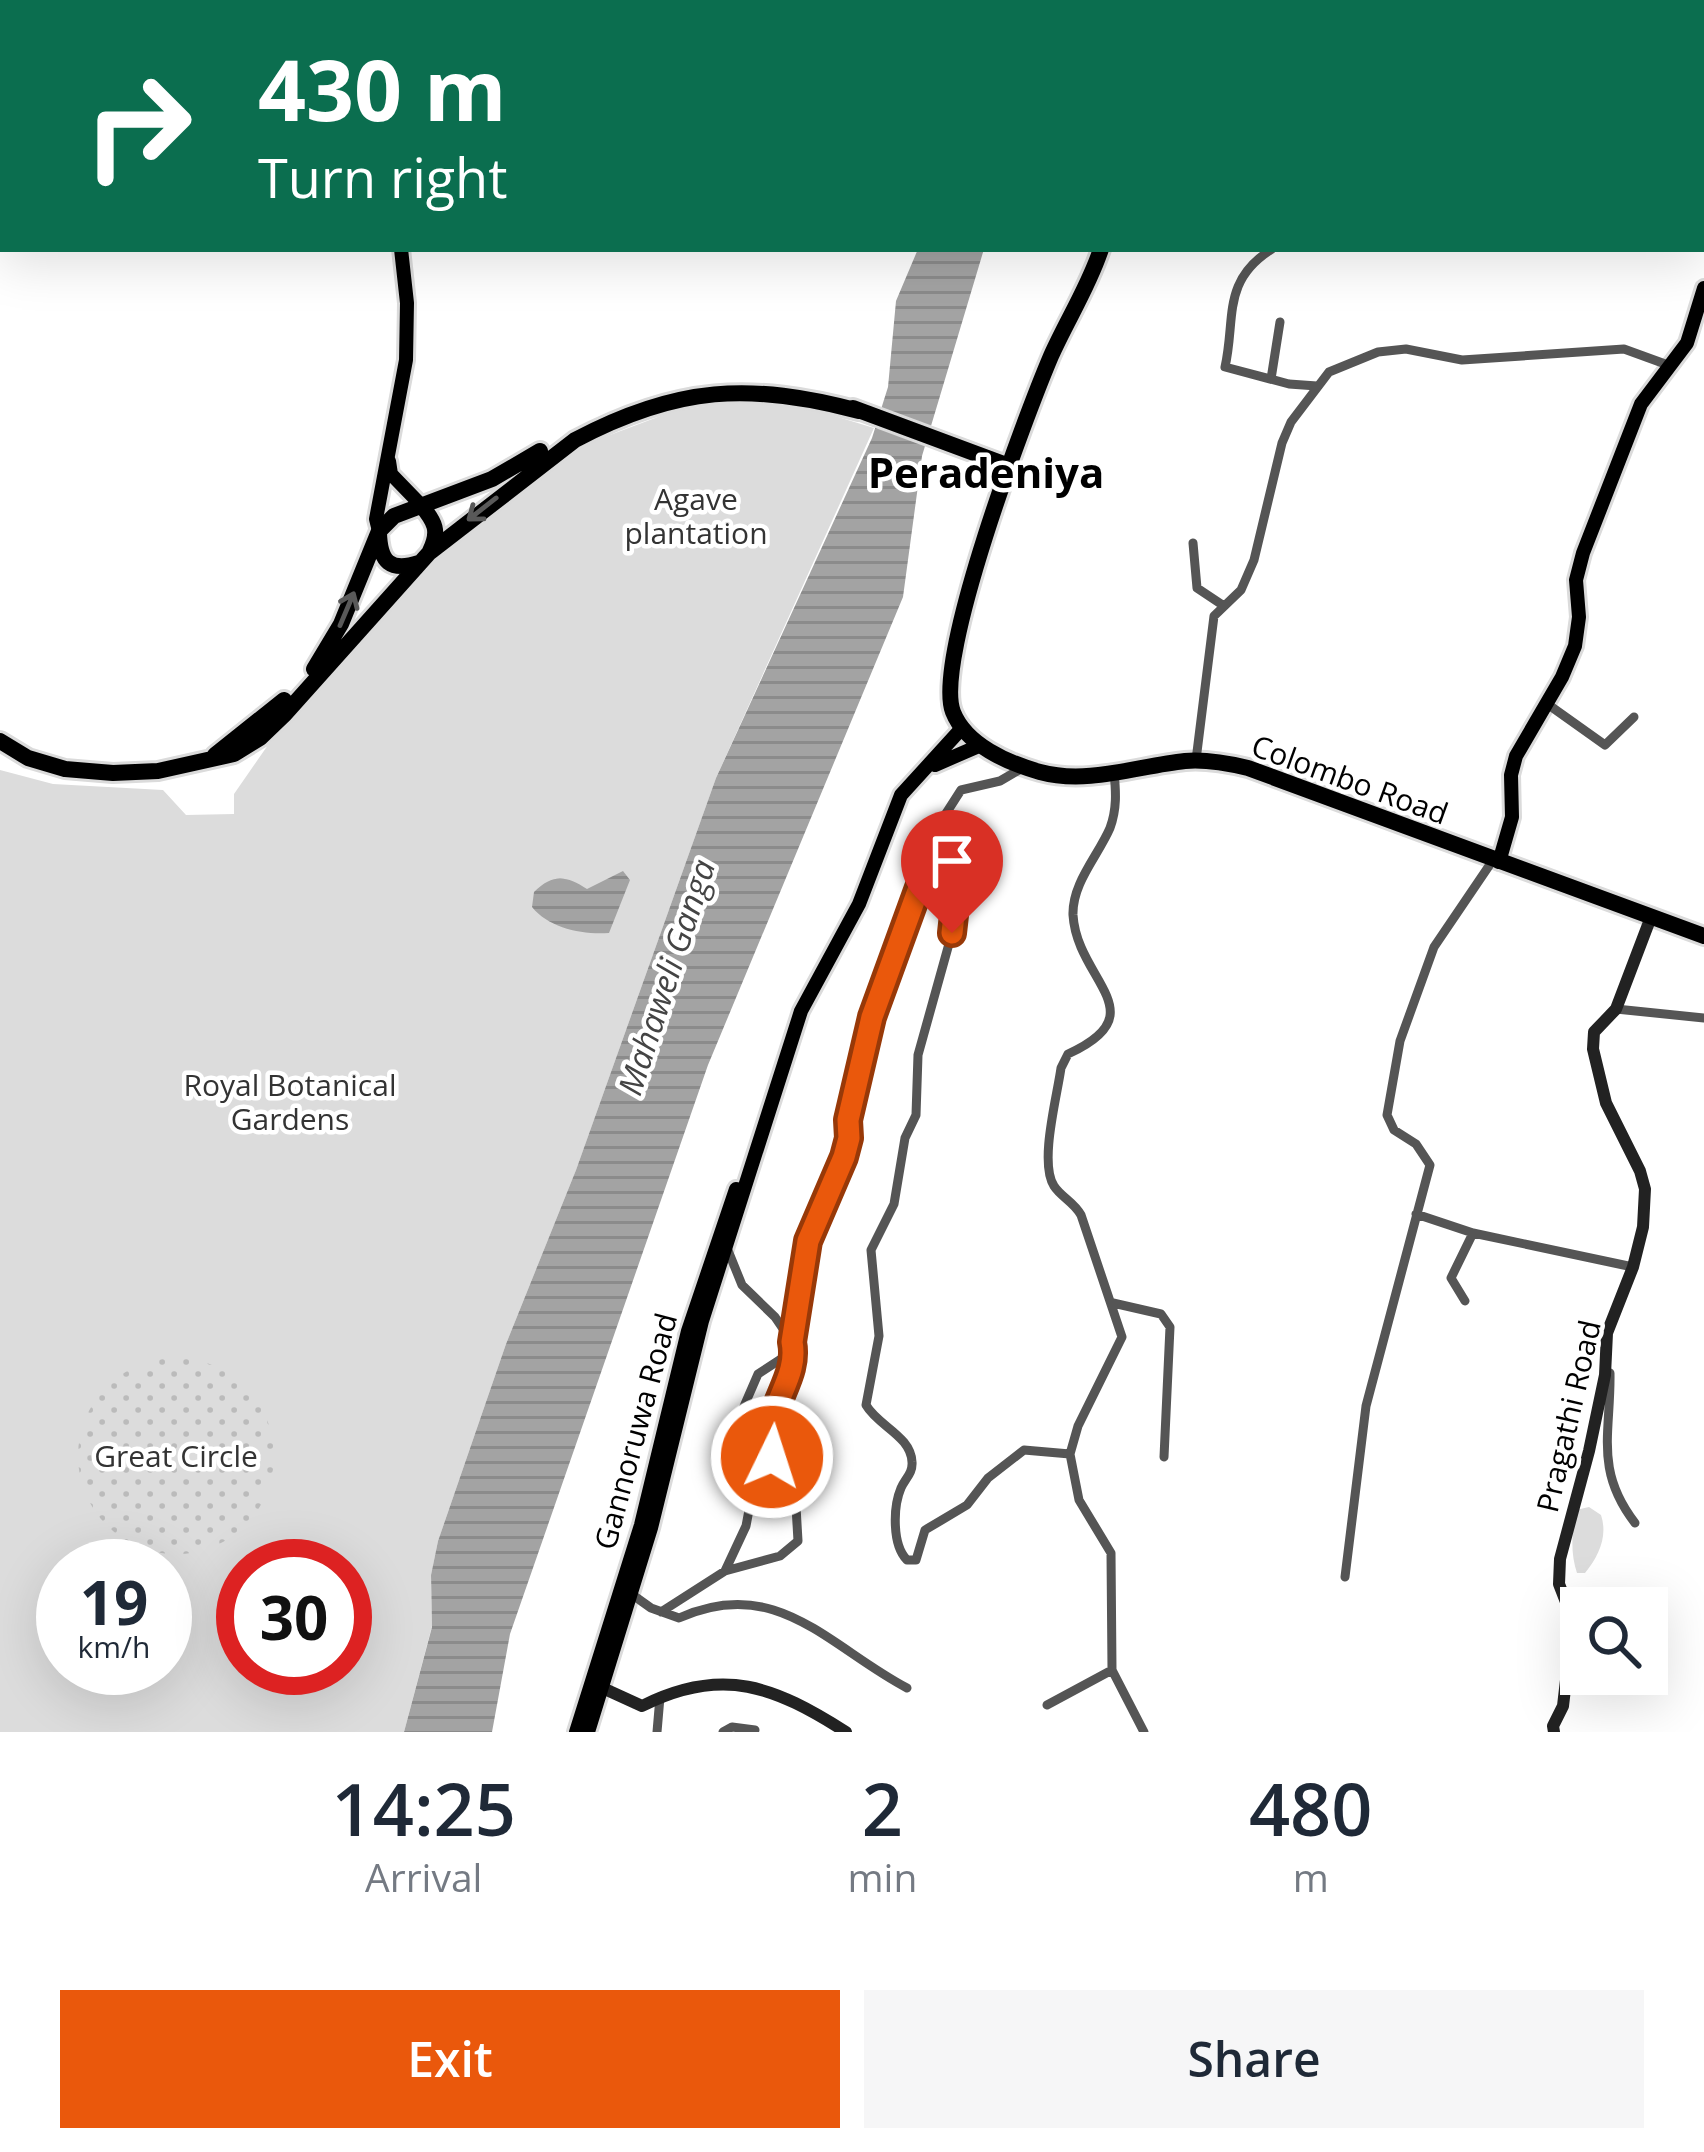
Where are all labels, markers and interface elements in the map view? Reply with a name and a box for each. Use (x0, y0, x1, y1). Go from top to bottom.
text: 430 m (258, 31, 506, 146)
icon: right (60, 48, 216, 204)
text: Turn right (258, 140, 507, 214)
district label: Peradeniya (868, 443, 1104, 500)
park label: Agave plantation (624, 478, 768, 553)
one-way arrow (466, 495, 498, 522)
one-way arrow (338, 591, 359, 628)
street label: Colombo Road (1246, 724, 1454, 834)
pin (901, 810, 1003, 933)
icon: arrive (919, 828, 985, 894)
water label: Mahaweli Ganga (607, 853, 725, 1101)
park label: Royal Botanical Gardens (183, 1064, 397, 1139)
street label: Gannoruwa Road (584, 1308, 686, 1554)
street label: Pragathi Road (1526, 1316, 1610, 1516)
position arrow (709, 1394, 835, 1520)
park label: Great Circle (94, 1435, 258, 1476)
speed limit sign: 30 (216, 1539, 372, 1695)
text: 19 (80, 1561, 148, 1643)
map controls (1560, 1587, 1668, 1695)
button: search (1560, 1587, 1668, 1695)
text: km/h (78, 1626, 150, 1667)
text: 14:25 (332, 1759, 516, 1857)
text: 2 (862, 1759, 903, 1857)
text: 480 (1249, 1759, 1372, 1857)
text: Arrival (365, 1850, 482, 1903)
text: min (848, 1850, 917, 1903)
text: m (1293, 1850, 1329, 1903)
button: Exit (60, 1990, 840, 2128)
button: Share (864, 1990, 1644, 2128)

